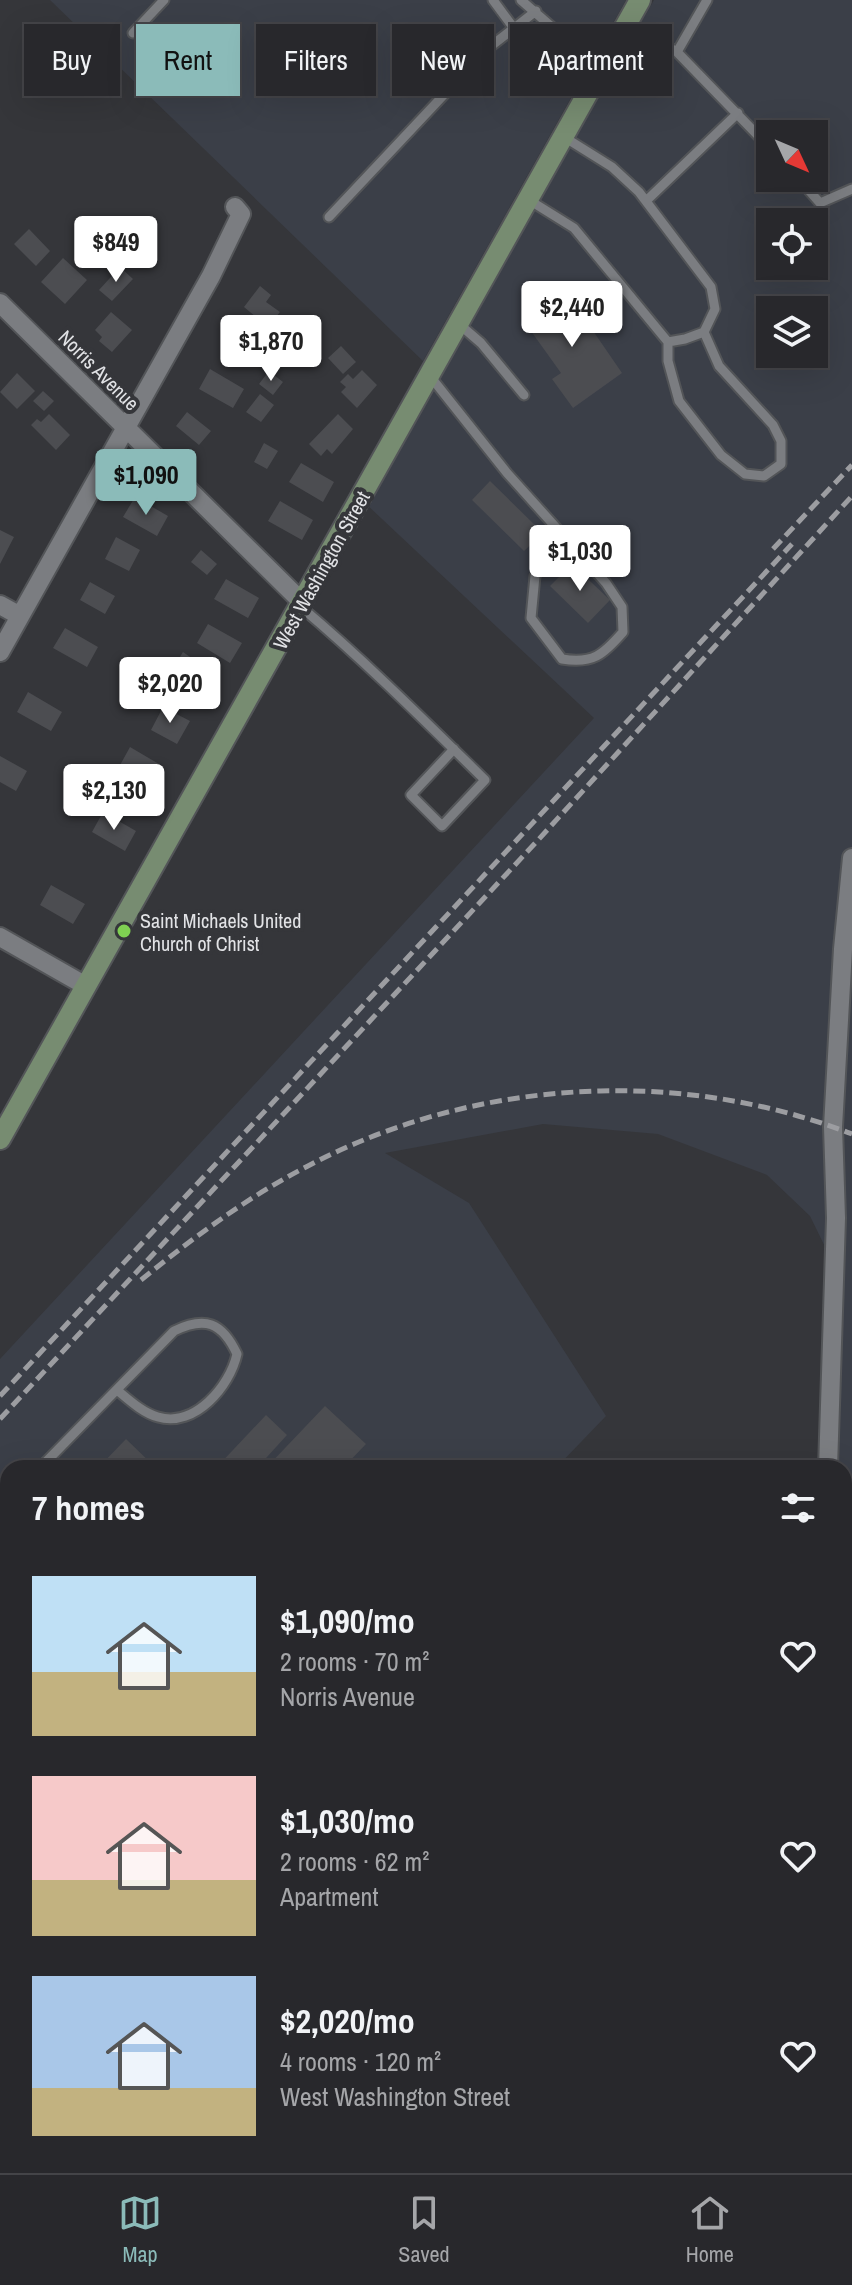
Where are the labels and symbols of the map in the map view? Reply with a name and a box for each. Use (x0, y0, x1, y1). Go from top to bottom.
north arrow (756, 120, 828, 192)
pin: $849 (69, 216, 163, 284)
pin: $2,440 (507, 281, 637, 349)
pin: $1,870 (206, 315, 336, 383)
street label: Norris Avenue (53, 324, 145, 416)
pin: $1,090 (81, 449, 211, 517)
street label: West Washington Street (266, 486, 376, 654)
pin: $1,030 (515, 525, 645, 593)
pin: $2,020 (105, 657, 235, 725)
pin: $2,130 (49, 764, 179, 832)
place label: Saint Michaels United Church of Christ (140, 907, 301, 957)
marker: Saint Michaels United Church of Christ (115, 922, 133, 940)

